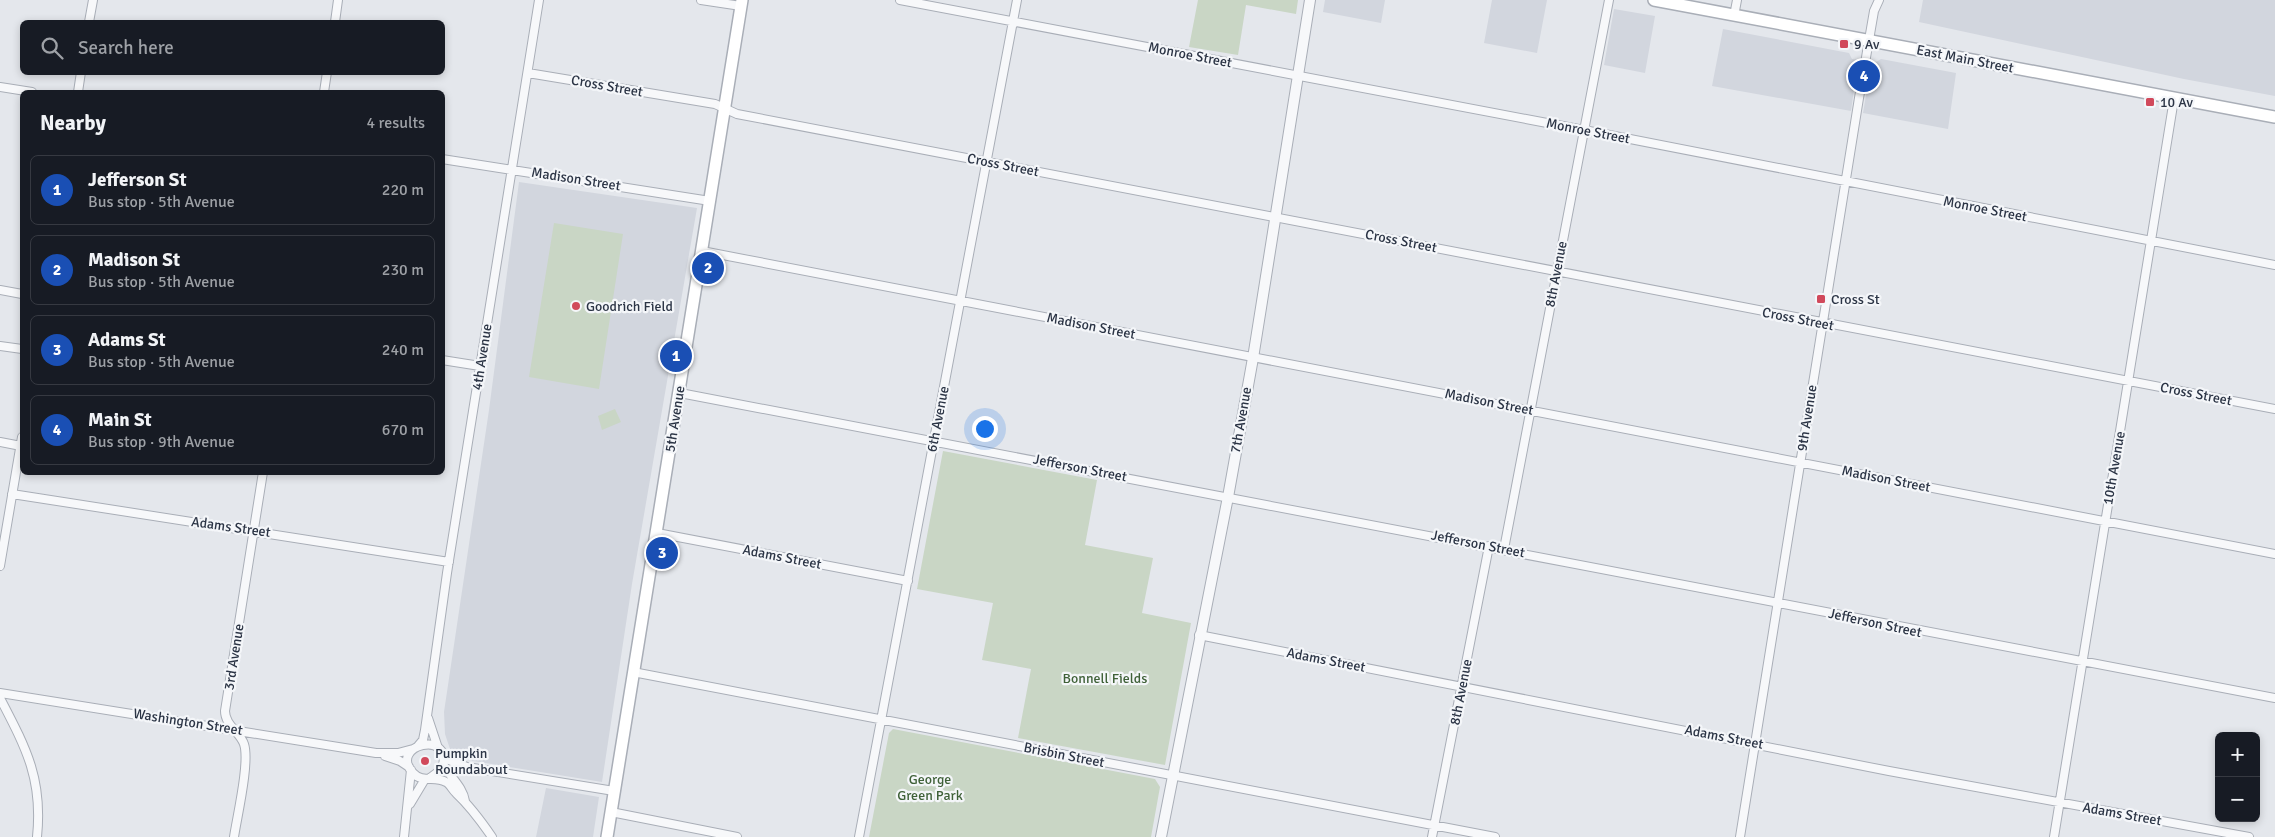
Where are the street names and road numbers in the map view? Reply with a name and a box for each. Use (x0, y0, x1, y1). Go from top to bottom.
street label: Monroe Street (1147, 39, 1233, 71)
street label: East Main Street (1915, 41, 2015, 77)
street label: Cross Street (570, 71, 644, 101)
street label: Monroe Street (1545, 115, 1631, 147)
street label: Cross Street (966, 150, 1040, 180)
street label: Madison Street (530, 164, 622, 194)
street label: Monroe Street (1942, 193, 2028, 225)
street label: Cross Street (1364, 226, 1438, 256)
street label: 8th Avenue (1541, 240, 1571, 308)
street label: Cross Street (1761, 304, 1835, 334)
street label: Madison Street (1045, 309, 1137, 343)
street label: 4th Avenue (468, 323, 496, 391)
street label: Cross Street (2159, 379, 2233, 409)
street label: 9th Avenue (1793, 384, 1821, 452)
street label: 5th Avenue (661, 385, 689, 453)
street label: 6th Avenue (923, 385, 953, 453)
street label: Madison Street (1443, 385, 1535, 419)
street label: 7th Avenue (1227, 386, 1255, 454)
street label: 10th Avenue (2099, 430, 2129, 506)
street label: Jefferson Street (1032, 451, 1128, 485)
street label: Madison Street (1840, 462, 1932, 496)
street label: Adams Street (190, 513, 272, 541)
street label: Jefferson Street (1430, 527, 1526, 561)
street label: Adams Street (741, 541, 823, 573)
street label: Jefferson Street (1827, 605, 1923, 641)
street label: 3rd Avenue (220, 623, 248, 691)
street label: Adams Street (1285, 644, 1367, 676)
street label: 8th Avenue (1446, 658, 1476, 726)
street label: Washington Street (132, 705, 244, 739)
street label: Adams Street (1683, 721, 1765, 753)
street label: Brisbin Street (1022, 739, 1106, 771)
street label: Adams Street (2081, 799, 2163, 829)

